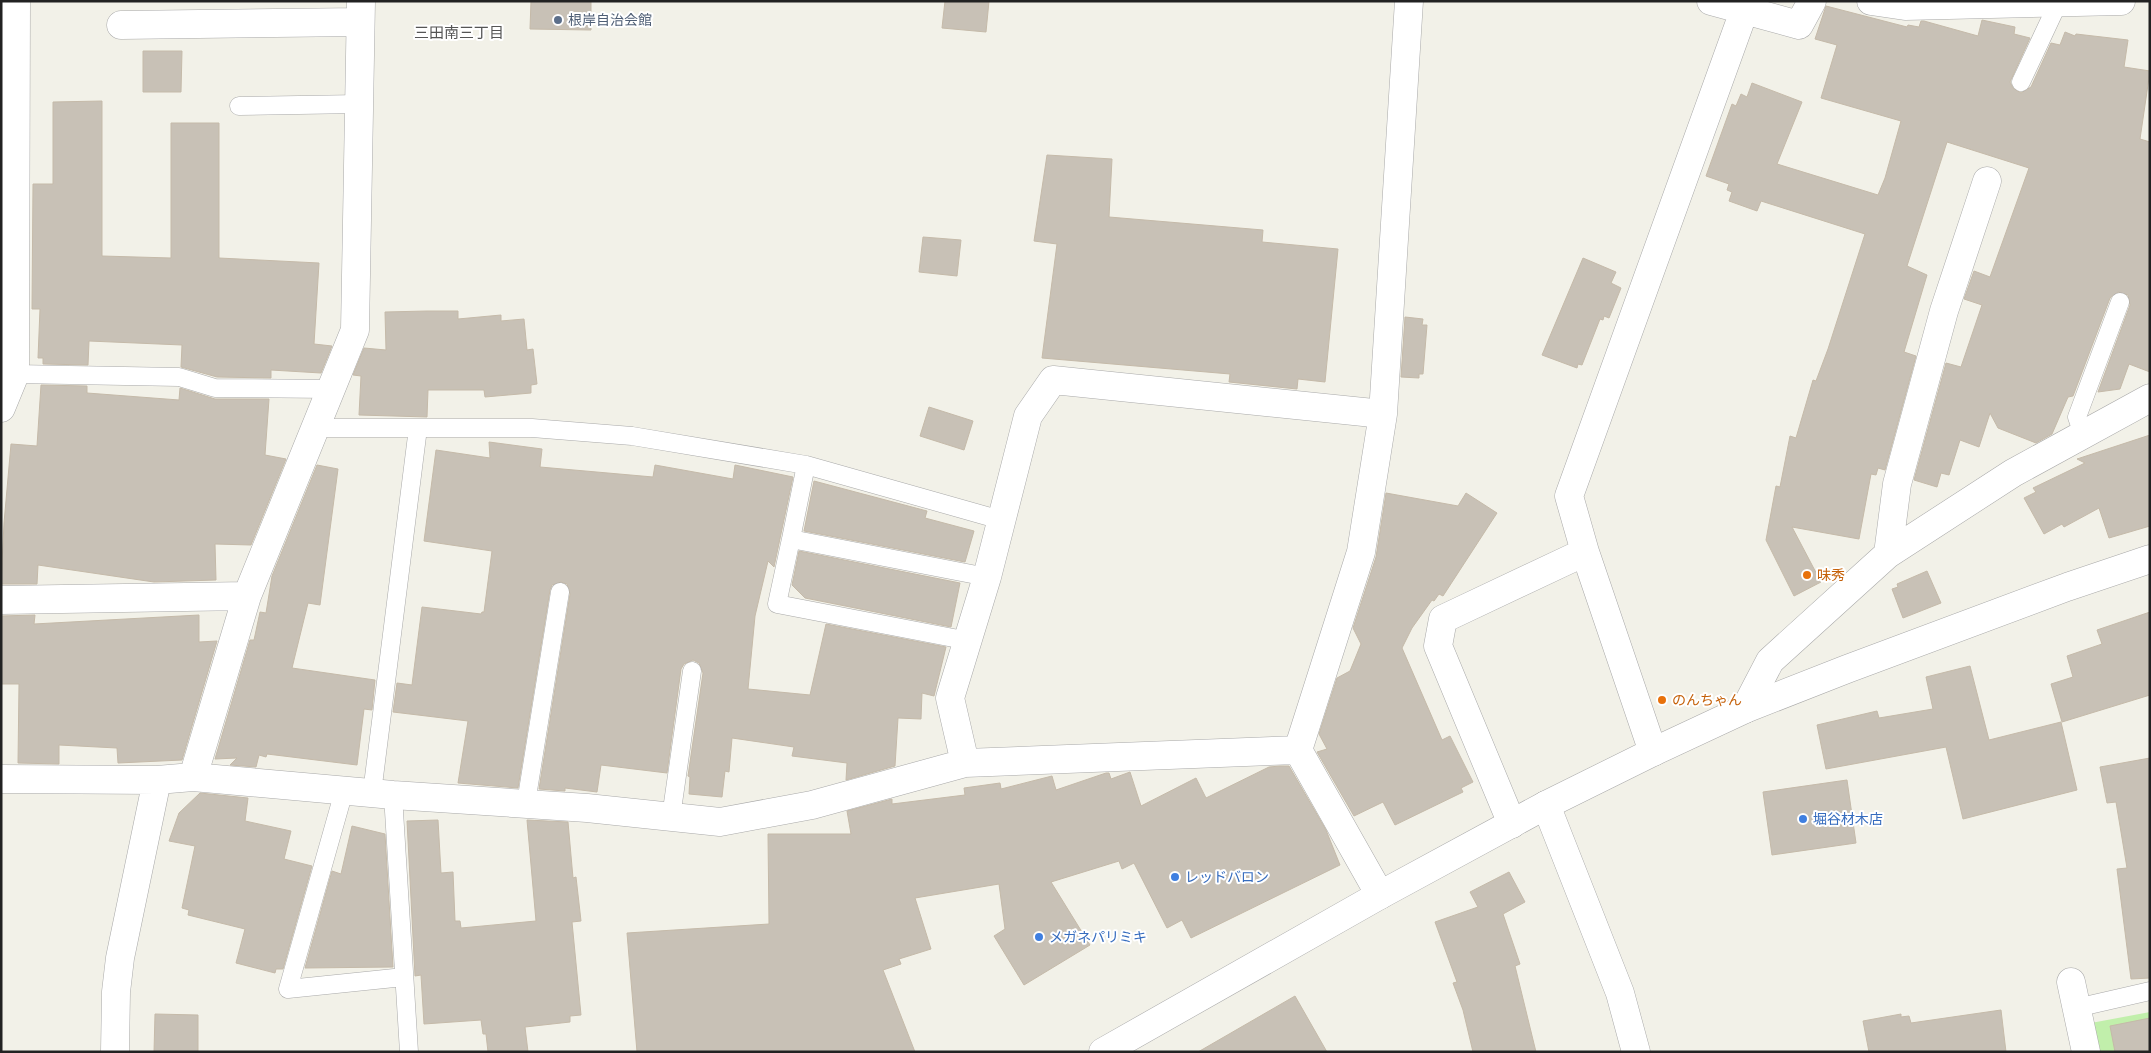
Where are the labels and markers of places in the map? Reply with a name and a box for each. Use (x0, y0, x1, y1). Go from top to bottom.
place label: 根岸自治会館 (568, 12, 652, 29)
marker: 根岸自治会館 (552, 14, 564, 26)
place label: 味秀 (1817, 567, 1845, 584)
marker: 味秀 (1801, 569, 1813, 581)
place label: のんちゃん (1672, 692, 1742, 709)
marker: のんちゃん (1656, 694, 1668, 706)
place label: 堀谷材木店 (1813, 811, 1883, 828)
marker: 堀谷材木店 (1797, 813, 1809, 825)
place label: レッドバロン (1185, 869, 1269, 886)
marker: レッドバロン (1169, 871, 1181, 883)
place label: メガネパリミキ (1049, 929, 1147, 946)
marker: メガネパリミキ (1033, 931, 1045, 943)

